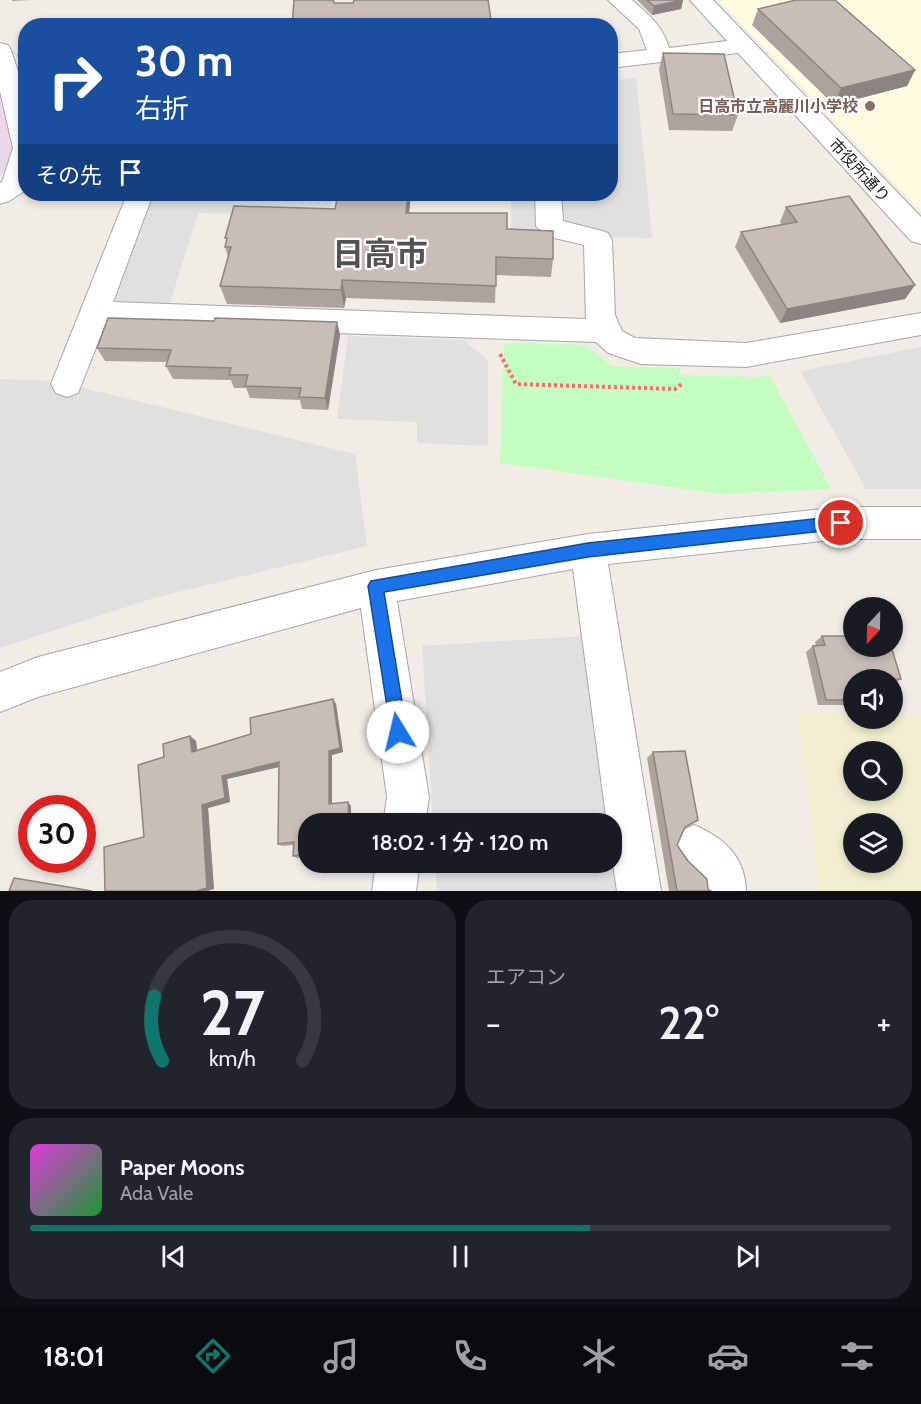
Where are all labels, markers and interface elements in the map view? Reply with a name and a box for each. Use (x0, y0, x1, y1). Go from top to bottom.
text: 30 m (135, 35, 233, 87)
icon: right (36, 42, 114, 120)
text: 右折 (135, 92, 189, 125)
place label: 日高市立高麗川小学校 (698, 97, 858, 116)
marker: 日高市立高麗川小学校 (863, 99, 877, 113)
street label: 市役所通り (825, 135, 894, 206)
icon: arrive (114, 156, 147, 189)
text: その先 (36, 162, 102, 189)
district label: 日高市 (332, 234, 428, 273)
pin (815, 497, 866, 548)
icon: arrive (824, 506, 857, 539)
north arrow (843, 597, 903, 657)
map controls (843, 597, 903, 873)
button: sound (843, 669, 903, 729)
position arrow (366, 700, 430, 764)
button: search (843, 741, 903, 801)
speed limit sign: 30 (18, 795, 96, 873)
button: layers (843, 813, 903, 873)
text: 18:02 · 1 分 · 120 m (372, 829, 548, 856)
text: エアコン (486, 965, 566, 989)
text: 27 (200, 975, 265, 1051)
text: 22° (658, 996, 719, 1050)
text: − (486, 1003, 501, 1043)
text: + (876, 1003, 891, 1043)
text: km/h (209, 1046, 256, 1072)
text: Paper Moons (120, 1154, 244, 1181)
text: Ada Vale (120, 1181, 193, 1205)
icon: previous (157, 1240, 190, 1273)
icon: pause (444, 1240, 477, 1273)
icon: next (731, 1240, 764, 1273)
icon: directions (192, 1335, 234, 1377)
icon: music (320, 1335, 362, 1377)
icon: phone (449, 1335, 491, 1377)
icon: climate (578, 1335, 620, 1377)
icon: car (707, 1335, 749, 1377)
icon: filters (836, 1335, 878, 1377)
text: 18:01 (43, 1340, 105, 1373)

